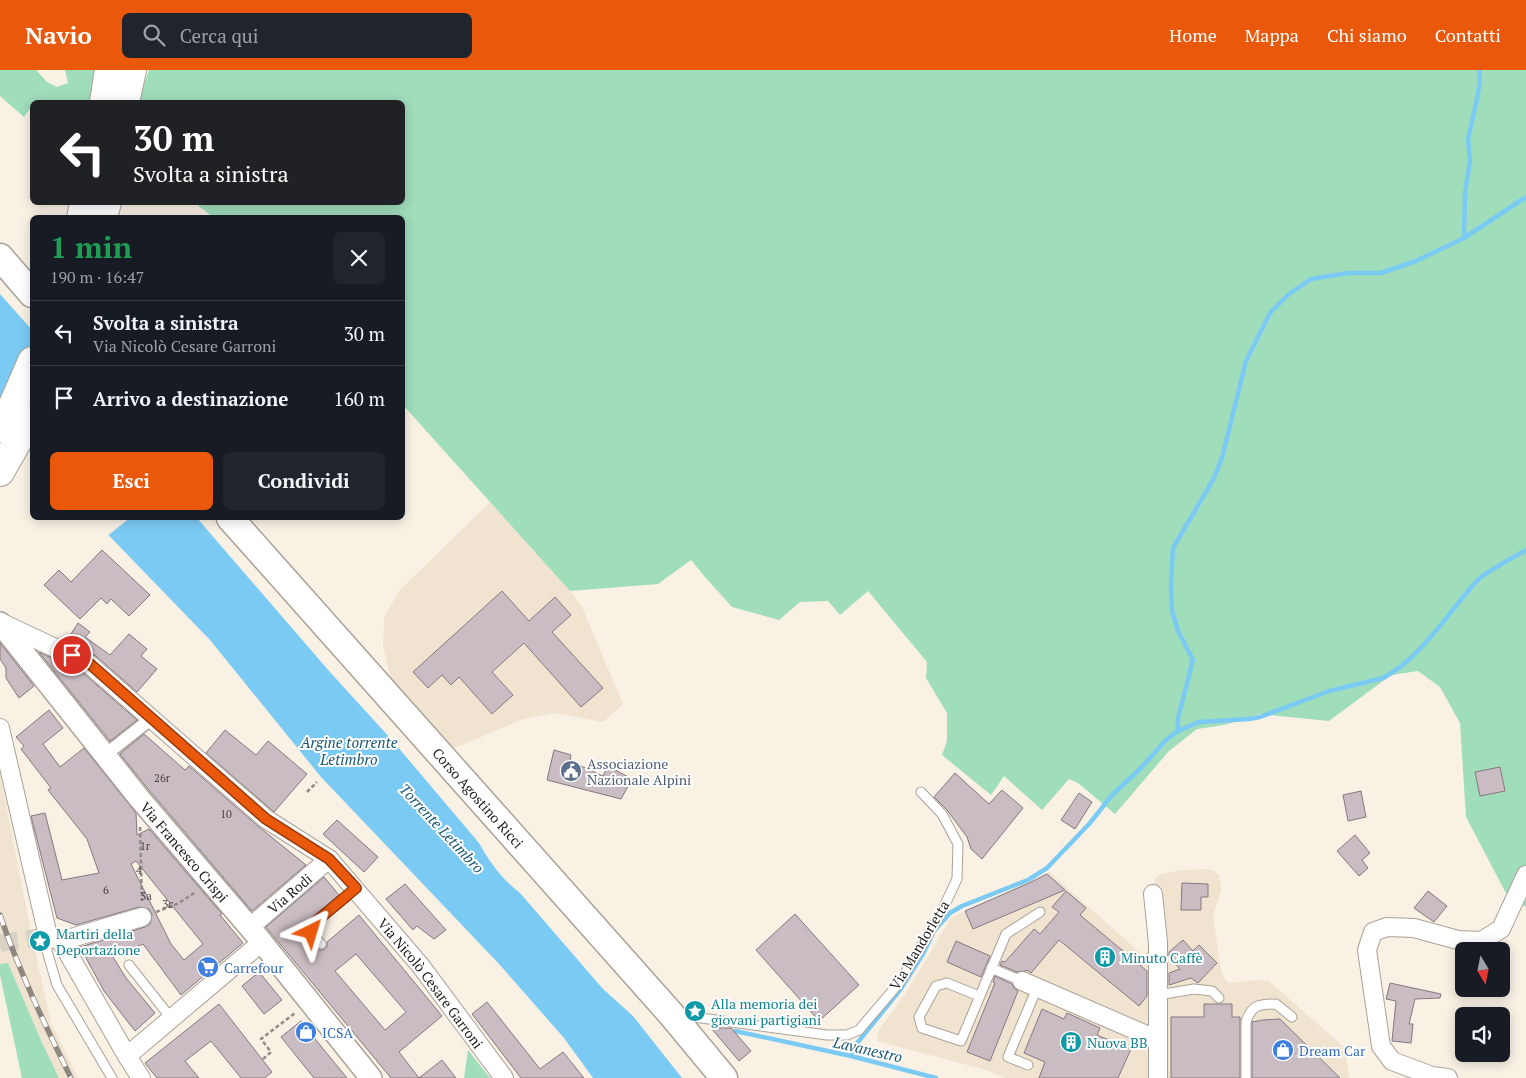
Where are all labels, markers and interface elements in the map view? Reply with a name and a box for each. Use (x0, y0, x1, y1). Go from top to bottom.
search box (122, 13, 472, 58)
text: Navio (25, 19, 92, 51)
icon: search (140, 21, 168, 49)
text: Cerca qui (180, 23, 258, 48)
text: Home (1169, 23, 1217, 47)
text: Mappa (1245, 23, 1299, 47)
text: Chi siamo (1327, 23, 1407, 47)
text: Contatti (1435, 23, 1501, 47)
text: 30 m (133, 115, 214, 161)
icon: left (50, 120, 115, 185)
text: Svolta a sinistra (133, 159, 289, 188)
text: 1 min (50, 227, 132, 267)
button: close (333, 232, 385, 284)
text: 190 m · 16:47 (50, 266, 144, 288)
text: Svolta a sinistra (93, 310, 239, 335)
icon: left (50, 319, 78, 347)
text: 30 m (344, 321, 385, 346)
text: Via Nicolò Cesare Garroni (93, 335, 276, 357)
icon: arrive (50, 384, 78, 412)
text: Arrivo a destinazione (93, 386, 288, 411)
text: 160 m (334, 386, 385, 411)
button: Esci (50, 452, 213, 510)
button: Condividi (223, 452, 385, 510)
pin (51, 634, 93, 676)
icon: arrive (58, 641, 86, 669)
water label: Argine torrente Letimbro (299, 732, 398, 769)
street label: Corso Agostino Ricci (429, 743, 528, 852)
place label: Associazione Nazionale Alpini (587, 754, 691, 789)
public building icon: Associazione Nazionale Alpini (559, 759, 583, 783)
house number: 26r (154, 771, 171, 785)
water label: Torrente Letimbro (395, 779, 489, 877)
street label: Via Francesco Crispi (137, 797, 233, 906)
house number: 10 (220, 807, 232, 821)
house number: 1r (140, 839, 151, 853)
house number: 4 (136, 863, 142, 877)
street label: Via Rodi (263, 869, 316, 917)
house number: 6 (103, 883, 109, 897)
house number: 3a (140, 889, 152, 903)
house number: 3c (163, 897, 174, 911)
street label: Via Mandorletta (885, 897, 953, 993)
position arrow (284, 905, 336, 957)
street label: Via Nicolò Cesare Garroni (374, 914, 488, 1052)
place label: Martiri della Deportazione (56, 924, 140, 959)
place icon: Martiri della Deportazione (28, 929, 52, 953)
north arrow (1455, 942, 1510, 998)
map controls (1455, 942, 1510, 1062)
building icon: Minuto Caffè (1093, 945, 1117, 969)
place label: Minuto Caffè (1121, 948, 1203, 967)
supermarket icon: Carrefour (196, 955, 220, 979)
place label: Carrefour (224, 958, 284, 977)
place label: Alla memoria dei giovani partigiani (711, 994, 821, 1029)
place icon: Alla memoria dei giovani partigiani (683, 999, 707, 1023)
button: sound (1455, 1007, 1510, 1062)
shop icon: ICSA (294, 1020, 318, 1044)
place label: ICSA (322, 1023, 353, 1042)
building icon: Nuova BB (1059, 1030, 1083, 1054)
water label: Lavanestro (830, 1031, 905, 1067)
place label: Nuova BB (1087, 1033, 1148, 1052)
shop icon: Dream Car (1271, 1038, 1295, 1062)
place label: Dream Car (1299, 1041, 1366, 1060)

